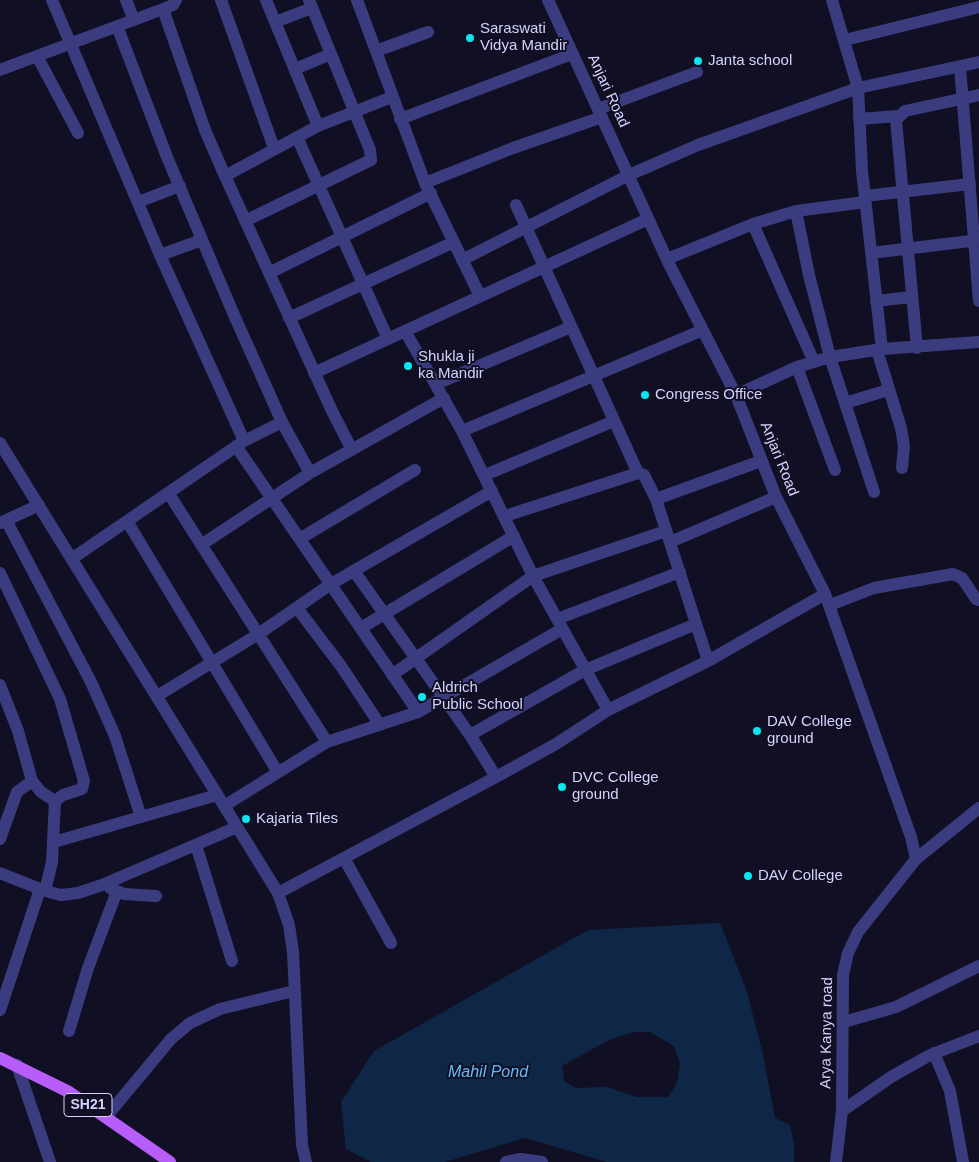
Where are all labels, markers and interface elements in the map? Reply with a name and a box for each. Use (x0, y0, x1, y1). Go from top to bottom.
place label: Saraswati Vidya Mandir (480, 20, 567, 55)
marker: Saraswati Vidya Mandir (464, 32, 476, 44)
street label: Anjari Road (583, 52, 633, 130)
place label: Janta school (708, 52, 792, 70)
marker: Janta school (692, 55, 704, 67)
place label: Shukla ji ka Mandir (418, 348, 484, 383)
marker: Shukla ji ka Mandir (402, 360, 414, 372)
place label: Congress Office (655, 386, 762, 404)
marker: Congress Office (639, 389, 651, 401)
street label: Anjari Road (756, 419, 802, 499)
place label: Aldrich Public School (432, 679, 523, 714)
marker: Aldrich Public School (416, 691, 428, 703)
place label: DAV College ground (767, 713, 852, 748)
marker: DAV College ground (751, 725, 763, 737)
place label: DVC College ground (572, 769, 659, 804)
marker: DVC College ground (556, 781, 568, 793)
place label: Kajaria Tiles (256, 810, 338, 828)
marker: Kajaria Tiles (240, 813, 252, 825)
place label: DAV College (758, 867, 843, 885)
marker: DAV College (742, 870, 754, 882)
street label: Arya Kanya road (817, 977, 837, 1089)
water label: Mahil Pond (448, 1063, 528, 1083)
road number: SH21 (64, 1094, 112, 1116)

